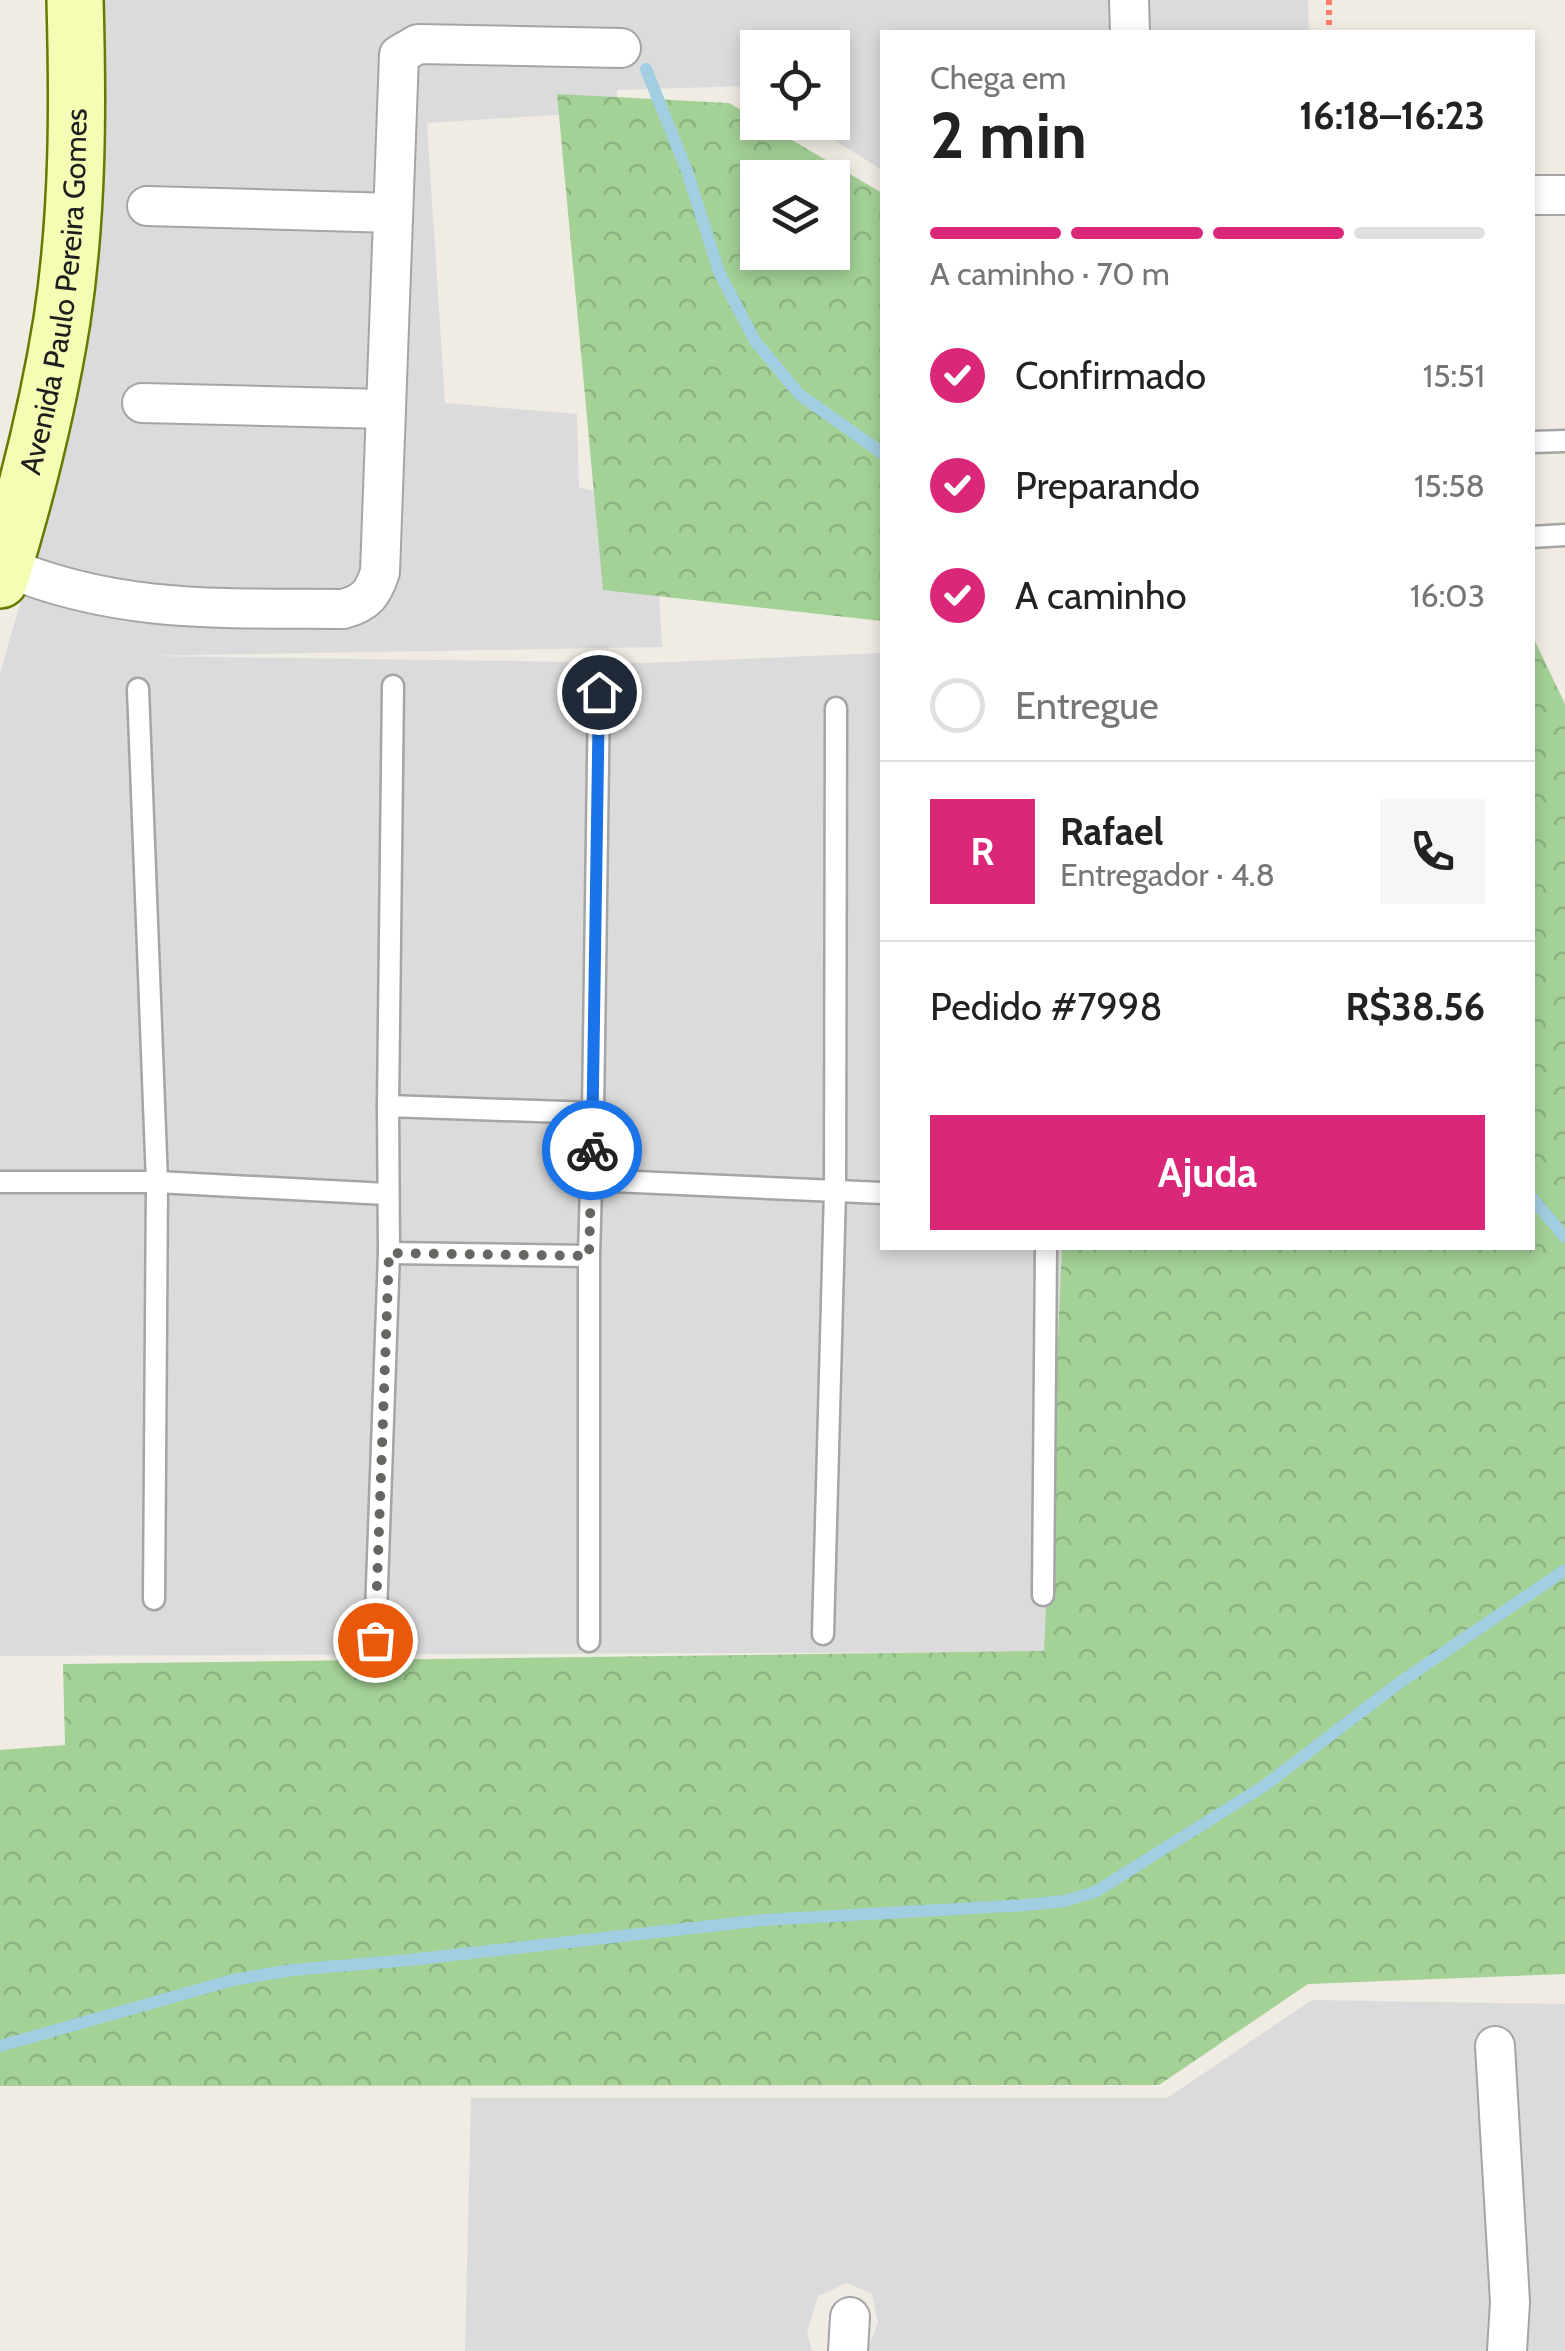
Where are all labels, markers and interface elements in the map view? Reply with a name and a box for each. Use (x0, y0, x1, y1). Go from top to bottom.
map controls (740, 30, 850, 270)
button: locate (740, 30, 850, 140)
text: Chega em (930, 58, 1066, 97)
text: 16:18–16:23 (1299, 92, 1485, 139)
text: 2 min (930, 95, 1087, 174)
street label: Avenida Paulo Pereira Gomes (11, 108, 95, 478)
button: layers (740, 160, 850, 270)
text: A caminho · 70 m (930, 254, 1170, 293)
icon: check (930, 348, 985, 403)
text: Confirmado (1015, 352, 1206, 399)
text: 15:51 (1423, 356, 1485, 395)
icon: check (930, 458, 985, 513)
text: Preparando (1015, 462, 1200, 509)
text: 15:58 (1414, 466, 1485, 505)
icon: check (930, 568, 985, 623)
text: A caminho (1015, 572, 1187, 619)
text: 16:03 (1410, 576, 1485, 615)
pin (557, 650, 642, 735)
icon: home (572, 665, 627, 720)
text: Entregue (1015, 682, 1159, 729)
button: phone (1380, 799, 1485, 904)
text: Rafael (1060, 808, 1164, 855)
text: R (971, 828, 994, 875)
text: Entregador · 4.8 (1060, 855, 1275, 894)
text: Pedido #7998 (930, 983, 1162, 1030)
text: R$38.56 (1346, 983, 1485, 1030)
courier (542, 1100, 642, 1200)
button: Ajuda (930, 1115, 1485, 1230)
icon: bike (565, 1123, 620, 1178)
pin (333, 1598, 418, 1683)
icon: bag (348, 1613, 403, 1668)

